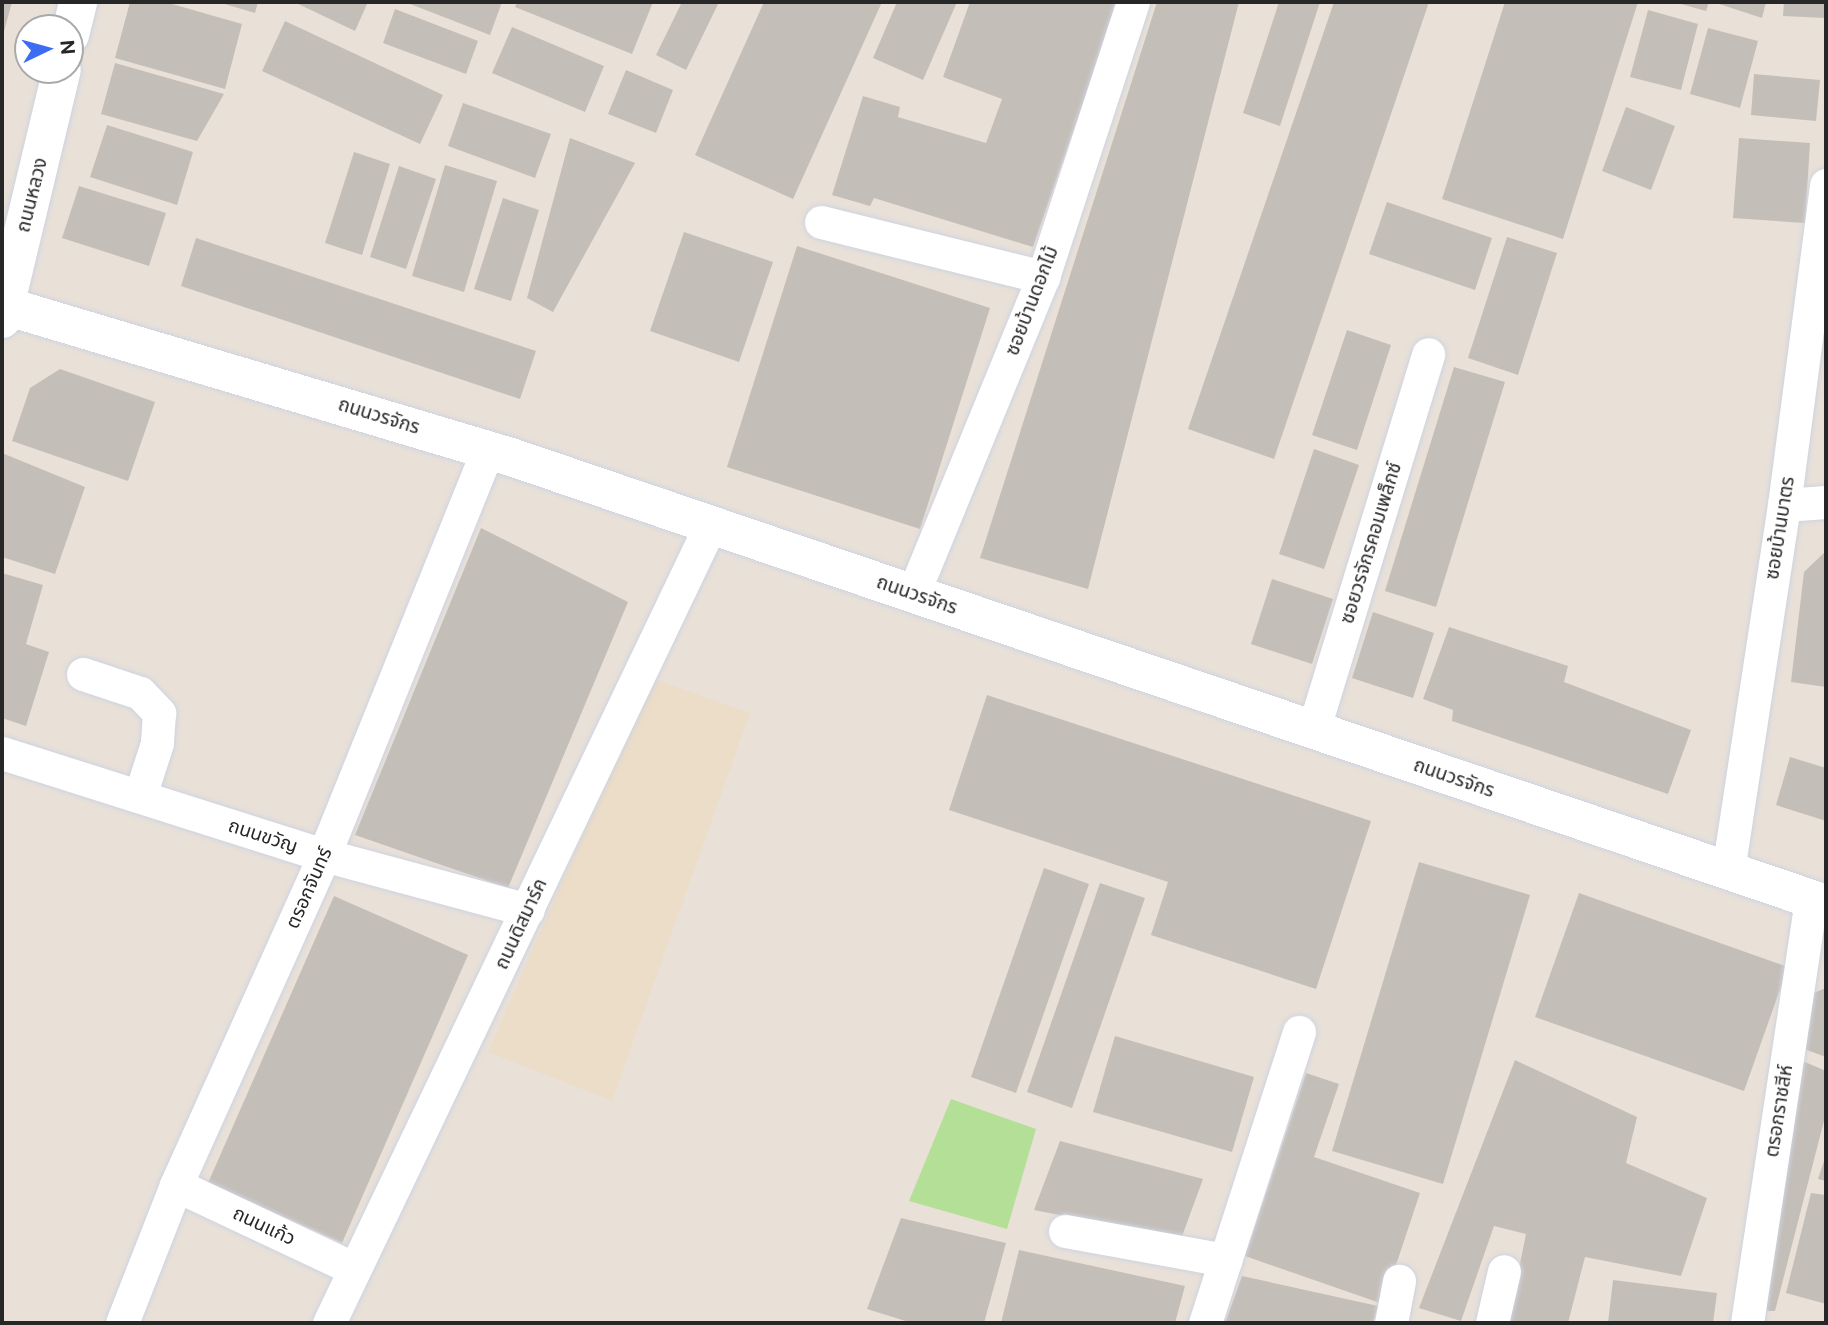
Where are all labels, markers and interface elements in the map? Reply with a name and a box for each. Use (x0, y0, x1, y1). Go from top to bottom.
north arrow (14, 14, 84, 84)
text: N (56, 39, 80, 56)
street label: ถนนหลวง (12, 155, 52, 235)
street label: ซอยบ้านดอกไม้ (1001, 243, 1063, 359)
street label: ถนนวรจักร (335, 393, 423, 439)
street label: ซอยวรจักรคอมเพล็กซ์ (1336, 460, 1406, 626)
street label: ซอยบ้านบาตร (1761, 475, 1799, 581)
street label: ถนนวรจักร (874, 571, 960, 619)
street label: ถนนวรจักร (1411, 754, 1497, 802)
street label: ถนนขวัญ (225, 814, 301, 858)
street label: ตรอกจันทร์ (281, 844, 337, 932)
street label: ถนนดิสมาร์ค (490, 875, 552, 973)
street label: ตรอกราชสีห์ (1760, 1063, 1798, 1159)
street label: ถนนแก้ว (229, 1202, 299, 1250)

